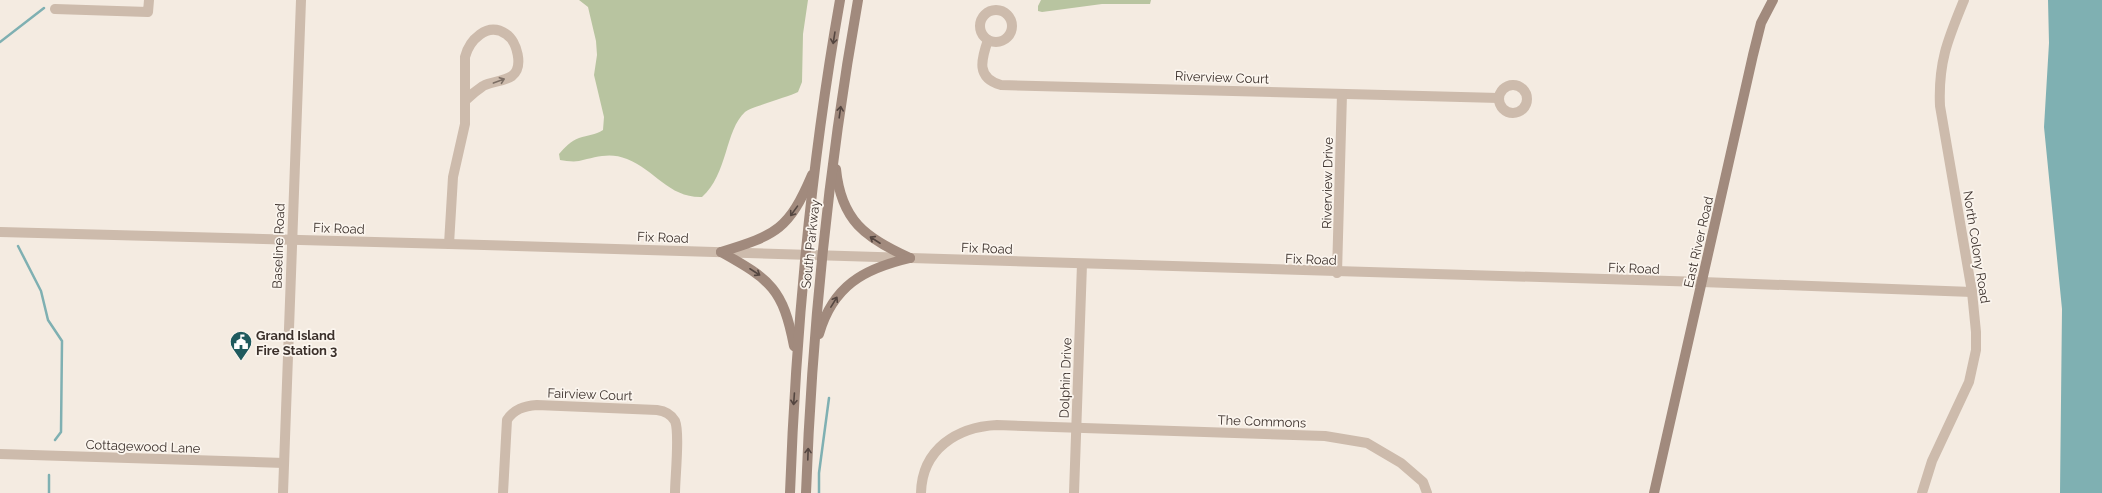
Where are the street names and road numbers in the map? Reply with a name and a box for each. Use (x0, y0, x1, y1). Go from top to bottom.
street label: Riverview Court (1175, 68, 1270, 87)
street label: Riverview Drive (1319, 137, 1336, 229)
street label: North Colony Road (1960, 190, 1993, 305)
street label: East River Road (1681, 195, 1716, 289)
street label: South Parkway (798, 199, 823, 289)
street label: Baseline Road (270, 203, 287, 289)
street label: Fix Road (313, 220, 365, 237)
street label: Fix Road (637, 229, 689, 246)
street label: Fix Road (961, 240, 1013, 257)
street label: Fix Road (1285, 251, 1337, 268)
street label: Fix Road (1608, 260, 1660, 277)
street label: Dolphin Drive (1057, 337, 1074, 419)
street label: Fairview Court (547, 386, 634, 404)
street label: The Commons (1217, 412, 1307, 431)
street label: Cottagewood Lane (85, 437, 201, 456)

